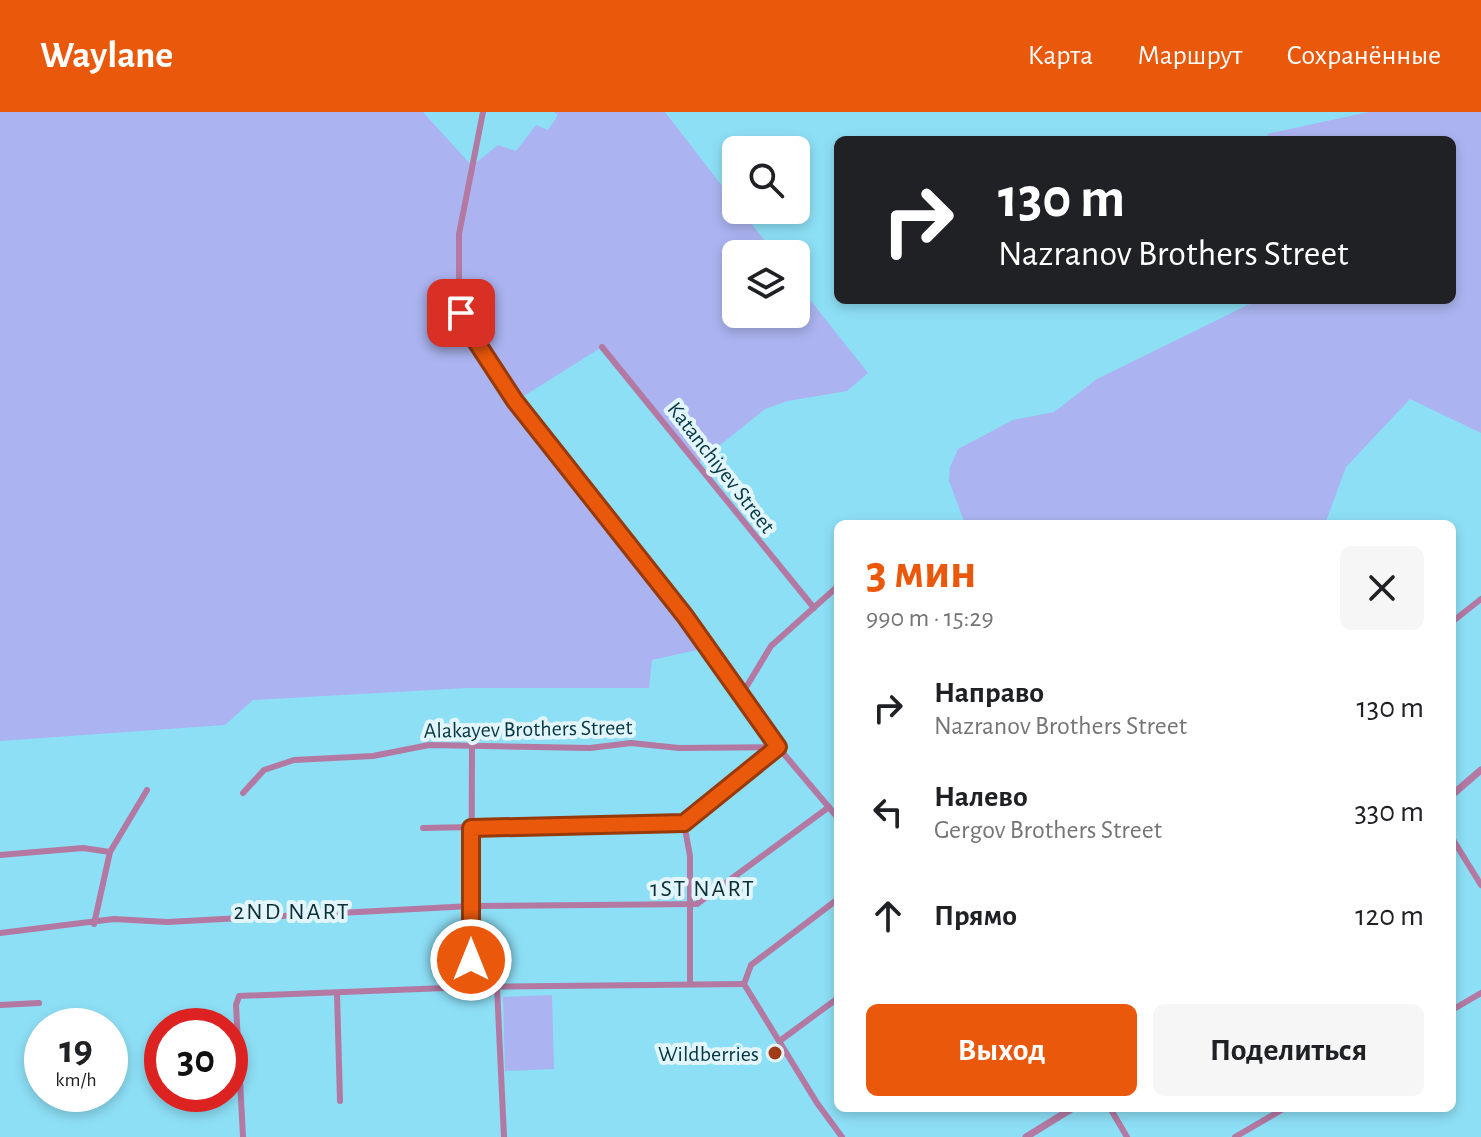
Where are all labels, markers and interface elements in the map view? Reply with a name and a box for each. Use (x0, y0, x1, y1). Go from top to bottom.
text: Waylane (40, 37, 173, 75)
text: Карта (1027, 42, 1093, 70)
text: Маршрут (1137, 42, 1242, 70)
text: Сохранённые (1286, 42, 1441, 70)
map controls (722, 136, 810, 328)
button: search (722, 136, 810, 224)
icon: right (866, 168, 970, 272)
text: 130 m (998, 171, 1125, 227)
text: Nazranov Brothers Street (998, 236, 1348, 272)
button: layers (722, 240, 810, 328)
pin (427, 279, 495, 347)
icon: arrive (439, 291, 483, 335)
street label: Katanchiyev Street (663, 398, 779, 537)
button: close (1340, 546, 1424, 630)
text: 3 мин (866, 549, 976, 597)
text: 990 m · 15:29 (866, 605, 994, 631)
text: Направо (934, 678, 1044, 708)
icon: right (866, 686, 910, 730)
text: 130 m (1357, 693, 1424, 723)
text: Nazranov Brothers Street (934, 713, 1187, 739)
street label: Alakayev Brothers Street (423, 716, 633, 742)
text: Налево (934, 782, 1028, 812)
icon: left (866, 790, 910, 834)
text: 330 m (1354, 797, 1424, 827)
text: Gergov Brothers Street (934, 817, 1162, 843)
district label: 1ST NART (650, 877, 756, 901)
icon: ahead (866, 894, 910, 938)
district label: 2ND NART (233, 900, 351, 924)
text: Прямо (934, 901, 1017, 931)
text: 120 m (1355, 901, 1424, 931)
position arrow (429, 918, 513, 1002)
button: Выход (866, 1004, 1137, 1096)
button: Поделиться (1153, 1004, 1424, 1096)
speed limit sign: 30 (144, 1008, 248, 1112)
text: 19 (59, 1030, 93, 1070)
place label: Wildberries (658, 1043, 759, 1065)
marker: Wildberries (766, 1044, 784, 1062)
text: km/h (55, 1070, 97, 1090)

